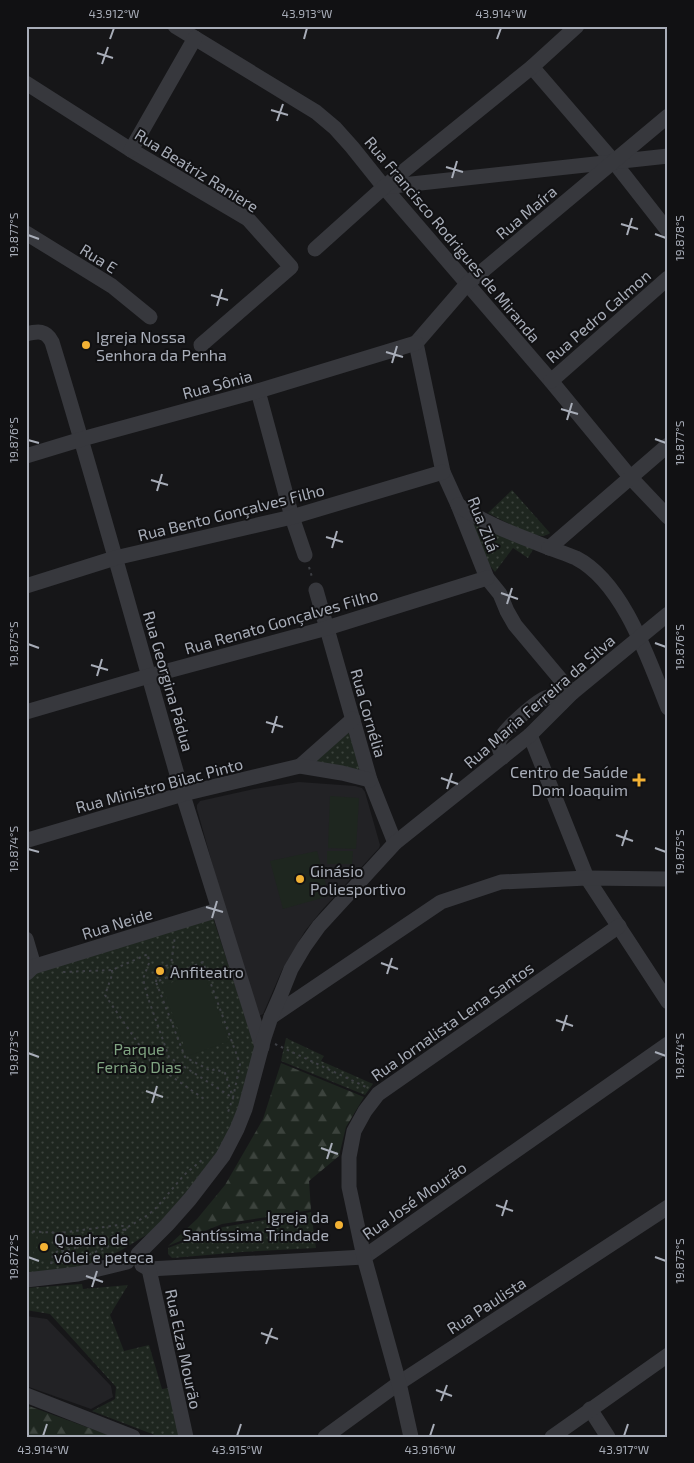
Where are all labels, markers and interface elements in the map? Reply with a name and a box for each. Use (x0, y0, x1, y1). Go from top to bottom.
text: 43.912°W (89, 6, 139, 20)
text: 43.913°W (282, 6, 332, 20)
text: 43.914°W (475, 6, 527, 20)
street label: Rua Beatriz Raniere (132, 124, 262, 216)
street label: Rua Francisco Rodrigues de Miranda (361, 132, 545, 346)
street label: Rua Maíra (492, 181, 560, 243)
text: 19.877°S (6, 212, 20, 258)
text: 19.878°S (672, 215, 686, 261)
street label: Rua E (77, 239, 121, 277)
street label: Rua Pedro Calmon (542, 265, 654, 367)
place label: Igreja Nossa Senhora da Penha (96, 327, 227, 364)
marker: Igreja Nossa Senhora da Penha (80, 339, 92, 351)
street label: Rua Sônia (180, 366, 254, 402)
text: 19.876°S (6, 417, 20, 463)
text: 19.877°S (672, 420, 686, 466)
street label: Rua Bento Gonçalves Filho (136, 480, 327, 545)
street label: Rua Zilá (464, 494, 504, 554)
street label: Rua Renato Gonçalves Filho (182, 584, 380, 659)
street label: Rua Georgina Pádua (140, 609, 198, 753)
text: 19.875°S (6, 621, 20, 667)
text: 19.876°S (672, 624, 686, 670)
street label: Rua Maria Ferreira da Silva (460, 630, 618, 772)
street label: Rua Cornélia (347, 666, 391, 760)
street label: Rua Ministro Bilac Pinto (73, 754, 245, 816)
place label: Centro de Saúde Dom Joaquim (510, 762, 628, 799)
marker: Centro de Saúde Dom Joaquim (632, 773, 646, 787)
text: 19.874°S (6, 826, 20, 872)
text: 19.875°S (672, 829, 686, 875)
place label: Ginásio Poliesportivo (310, 861, 406, 898)
marker: Ginásio Poliesportivo (294, 873, 306, 885)
street label: Rua Neide (79, 903, 155, 943)
street label: Rua Jornalista Lena Santos (367, 958, 537, 1084)
place label: Anfiteatro (170, 962, 244, 981)
marker: Anfiteatro (154, 965, 166, 977)
text: 19.873°S (6, 1030, 20, 1076)
text: 19.874°S (672, 1033, 686, 1079)
park label: Parque Fernão Dias (96, 1039, 182, 1076)
street label: Rua José Mourão (358, 1157, 470, 1243)
place label: Igreja da Santíssima Trindade (182, 1207, 329, 1244)
marker: Igreja da Santíssima Trindade (333, 1219, 345, 1231)
place label: Quadra de vôlei e peteca (54, 1229, 154, 1266)
text: 19.872°S (6, 1234, 20, 1280)
text: 19.873°S (672, 1238, 686, 1284)
marker: Quadra de vôlei e peteca (38, 1241, 50, 1253)
street label: Rua Paulista (443, 1272, 529, 1338)
street label: Rua Elza Mourão (162, 1287, 206, 1411)
text: 43.914°W (17, 1442, 69, 1456)
text: 43.915°W (212, 1442, 262, 1456)
text: 43.916°W (404, 1442, 456, 1456)
text: 43.917°W (599, 1442, 649, 1456)

